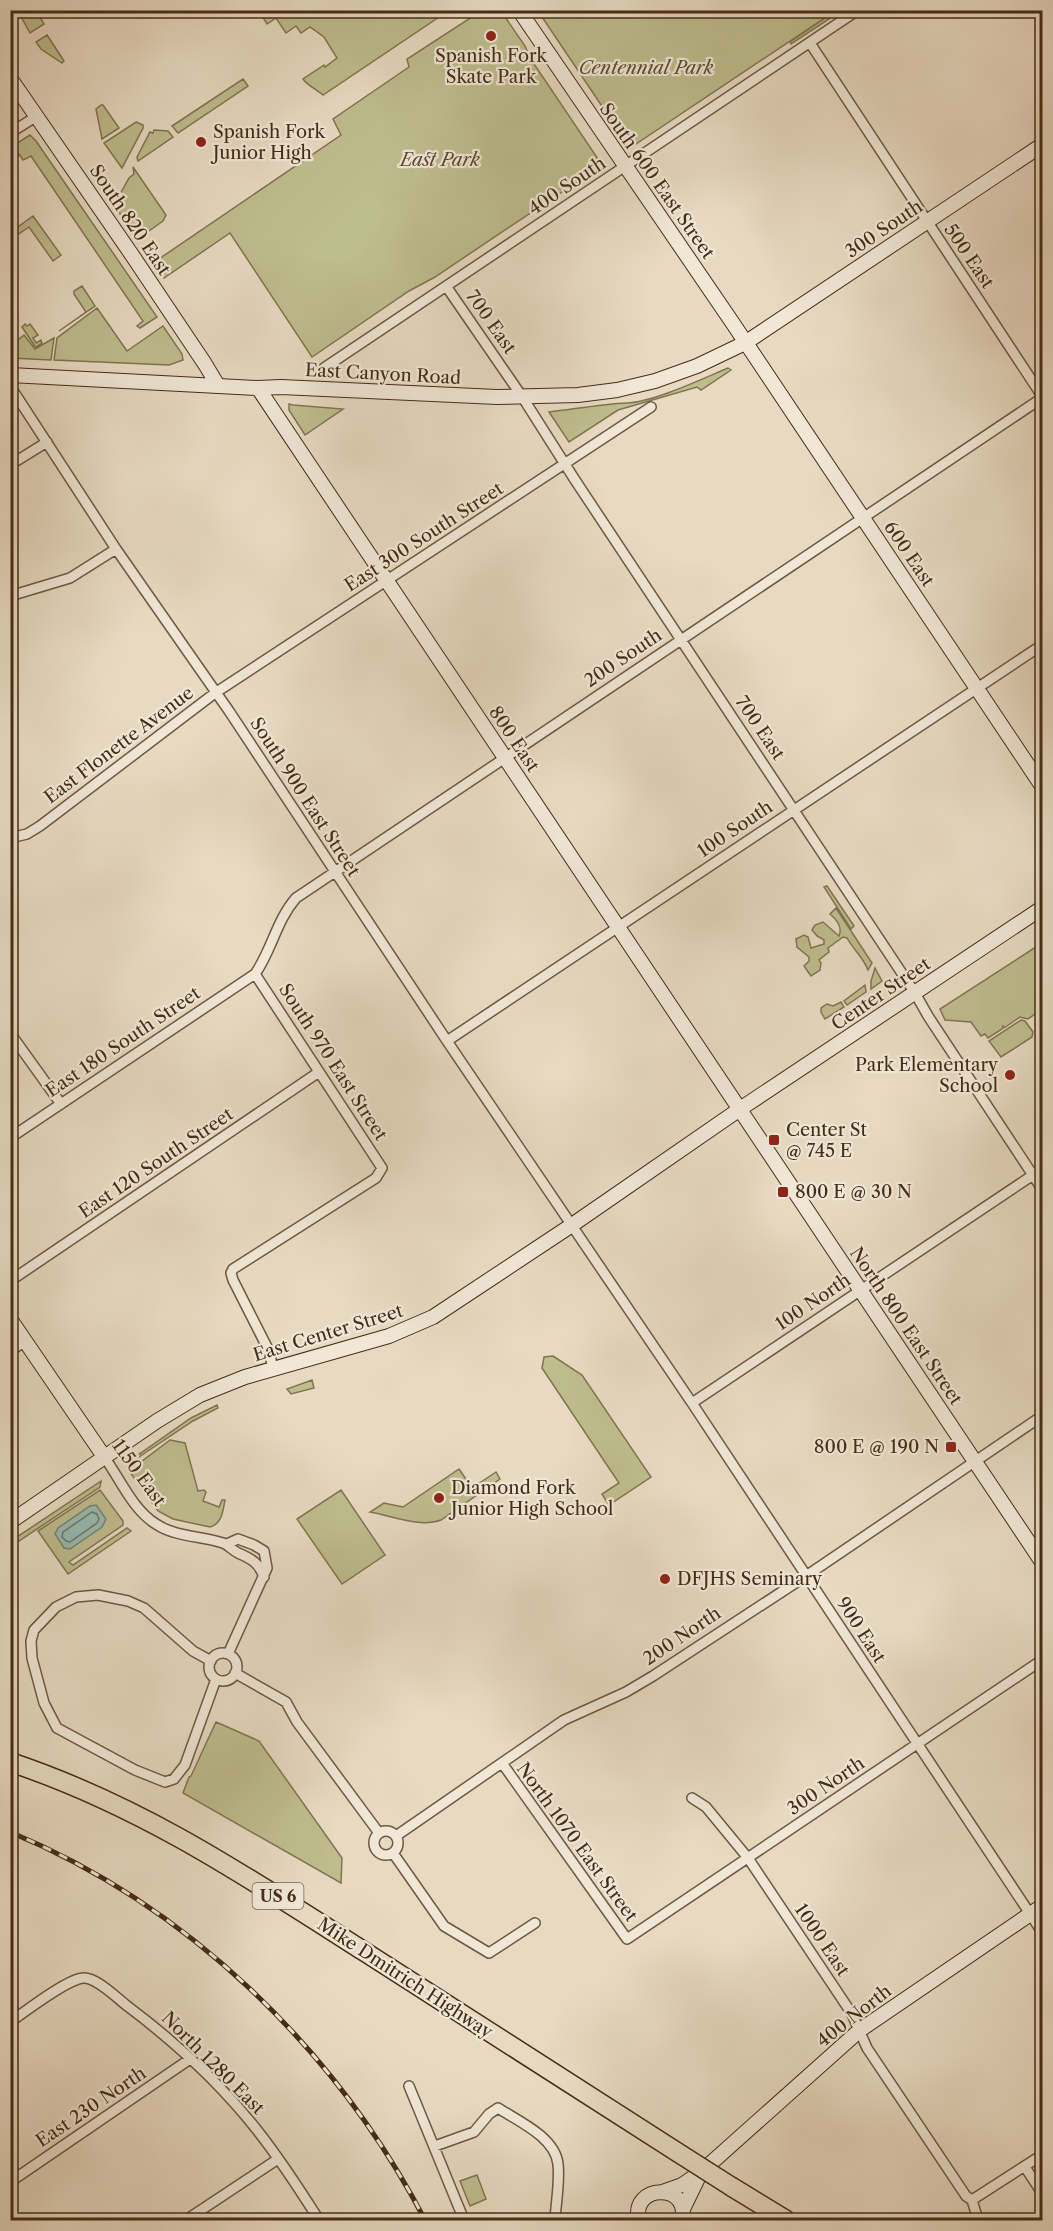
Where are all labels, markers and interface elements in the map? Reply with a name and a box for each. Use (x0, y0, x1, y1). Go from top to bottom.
marker: Spanish Fork Skate Park (484, 29, 498, 43)
place label: Spanish Fork Skate Park (435, 45, 549, 88)
park label: Centennial Park (579, 57, 714, 79)
street label: South 600 East Street (595, 99, 720, 264)
place label: Spanish Fork Junior High (210, 121, 327, 164)
marker: Spanish Fork Junior High (194, 135, 208, 149)
park label: East Park (398, 149, 480, 171)
street label: 400 South (524, 152, 610, 220)
street label: South 820 East (85, 161, 175, 280)
street label: 300 South (841, 195, 927, 263)
street label: 500 East (939, 219, 999, 293)
street label: 700 East (461, 286, 521, 359)
street label: East Canyon Road (304, 359, 462, 389)
street label: East 300 South Street (341, 477, 508, 597)
street label: 600 East (879, 517, 939, 591)
street label: 200 South (580, 624, 666, 692)
street label: East Flonette Avenue (40, 682, 198, 808)
street label: 700 East (731, 692, 790, 765)
street label: 800 East (484, 702, 544, 776)
street label: South 900 East Street (245, 713, 365, 881)
street label: 100 South (693, 796, 777, 862)
street label: Center Street (827, 952, 935, 1035)
street label: South 970 East Street (274, 979, 392, 1145)
street label: East 180 South Street (42, 982, 205, 1102)
place label: Park Elementary School (855, 1054, 999, 1097)
marker: Park Elementary School (1003, 1068, 1017, 1082)
street label: East 120 South Street (75, 1103, 238, 1223)
place label: Center St @ 745 E (786, 1119, 867, 1162)
marker: Center St @ 745 E (767, 1133, 781, 1147)
place label: 800 E @ 30 N (795, 1181, 912, 1203)
marker: 800 E @ 30 N (776, 1185, 790, 1199)
street label: North 800 East Street (845, 1243, 967, 1410)
street label: 100 North (771, 1269, 855, 1335)
street label: East Center Street (250, 1300, 406, 1366)
street label: 1150 East (107, 1435, 171, 1511)
place label: 800 E @ 190 N (814, 1436, 939, 1458)
marker: 800 E @ 190 N (944, 1440, 958, 1454)
place label: Diamond Fork Junior High School (448, 1477, 613, 1520)
marker: Diamond Fork Junior High School (432, 1491, 446, 1505)
place label: DFJHS Seminary (677, 1568, 823, 1590)
marker: DFJHS Seminary (658, 1572, 672, 1586)
street label: 900 East (832, 1593, 891, 1668)
street label: 200 North (639, 1602, 725, 1670)
street label: 300 North (783, 1752, 869, 1820)
street label: North 1070 East Street (512, 1758, 642, 1926)
road number: US 6 (252, 1883, 304, 1909)
street label: 1000 East (790, 1900, 855, 1981)
street label: Mike Dmitrich Highway (313, 1913, 498, 2043)
street label: 400 North (812, 1980, 896, 2052)
street label: North 1280 East (157, 2007, 269, 2119)
street label: East 230 North (32, 2062, 150, 2152)

